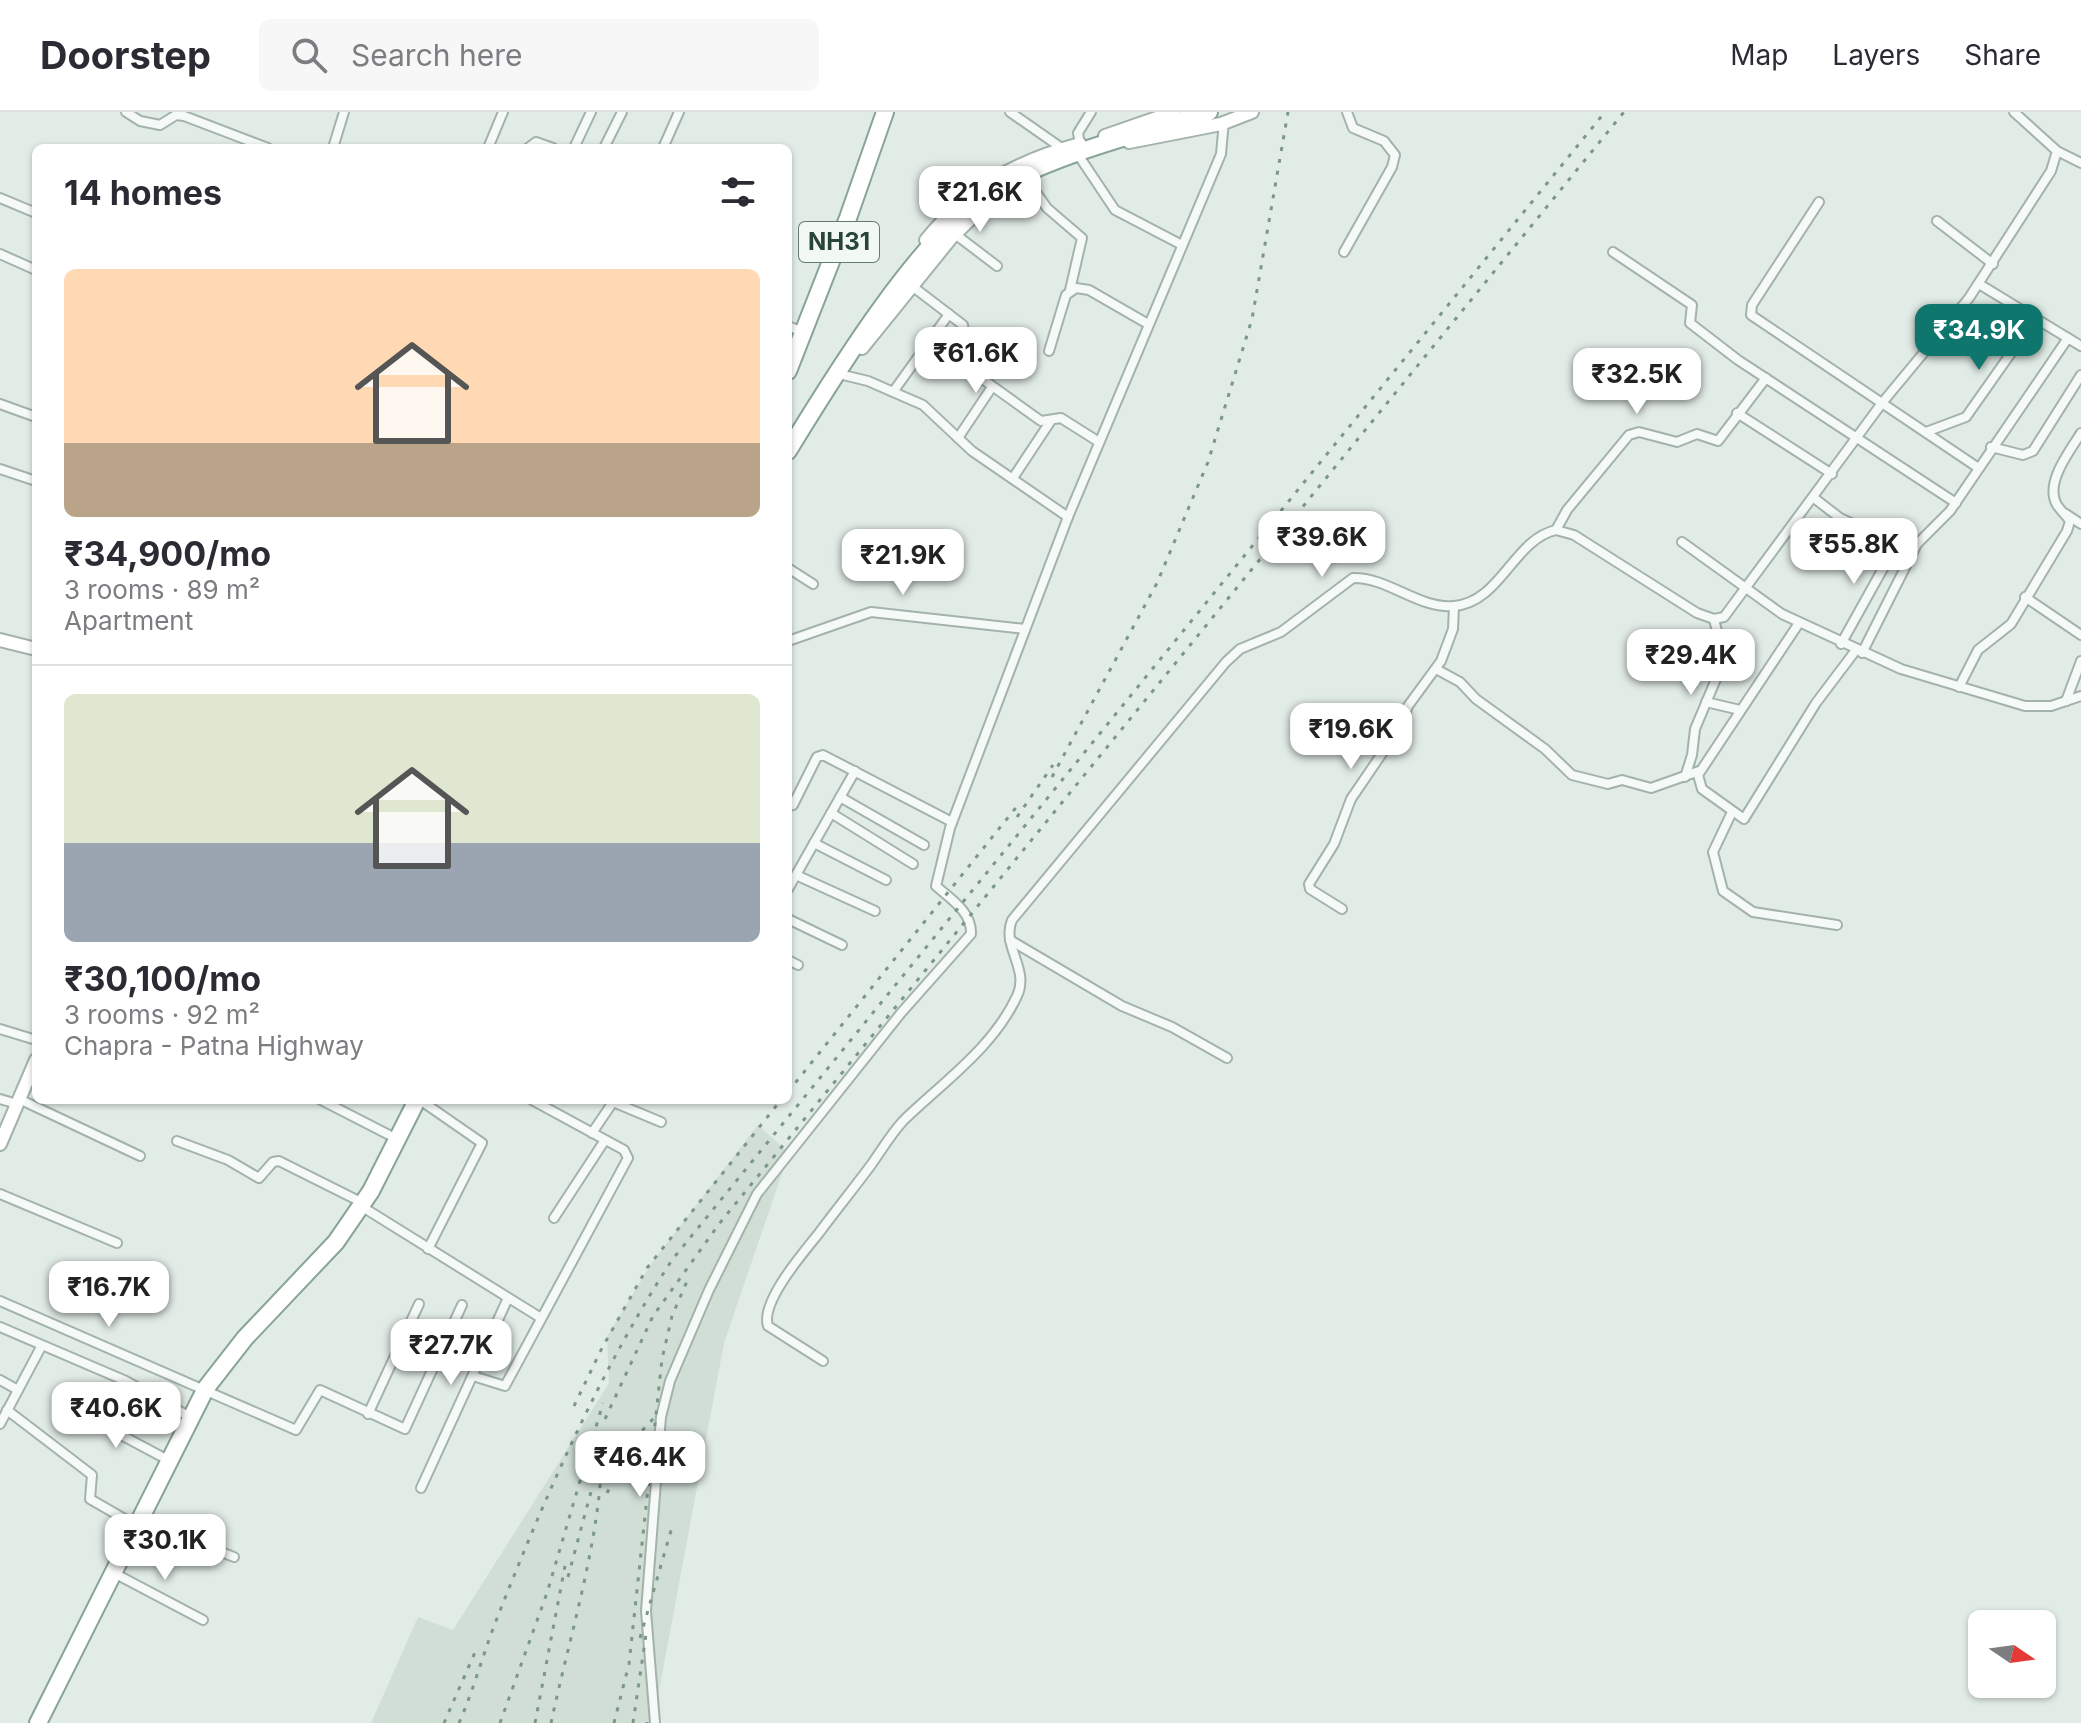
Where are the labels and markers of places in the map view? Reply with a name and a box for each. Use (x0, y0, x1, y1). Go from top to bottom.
pin: ₹21.6K (915, 166, 1045, 234)
pin: ₹34.9K (1914, 304, 2044, 372)
pin: ₹61.6K (911, 327, 1041, 395)
pin: ₹32.5K (1572, 348, 1702, 416)
pin: ₹39.6K (1257, 511, 1387, 579)
pin: ₹55.8K (1789, 518, 1919, 586)
pin: ₹21.9K (838, 529, 968, 597)
pin: ₹29.4K (1626, 629, 1756, 697)
pin: ₹19.6K (1286, 703, 1416, 771)
pin: ₹16.7K (44, 1261, 174, 1329)
pin: ₹27.7K (386, 1319, 516, 1387)
pin: ₹40.6K (51, 1382, 181, 1450)
pin: ₹46.4K (575, 1431, 705, 1499)
pin: ₹30.1K (100, 1514, 230, 1582)

